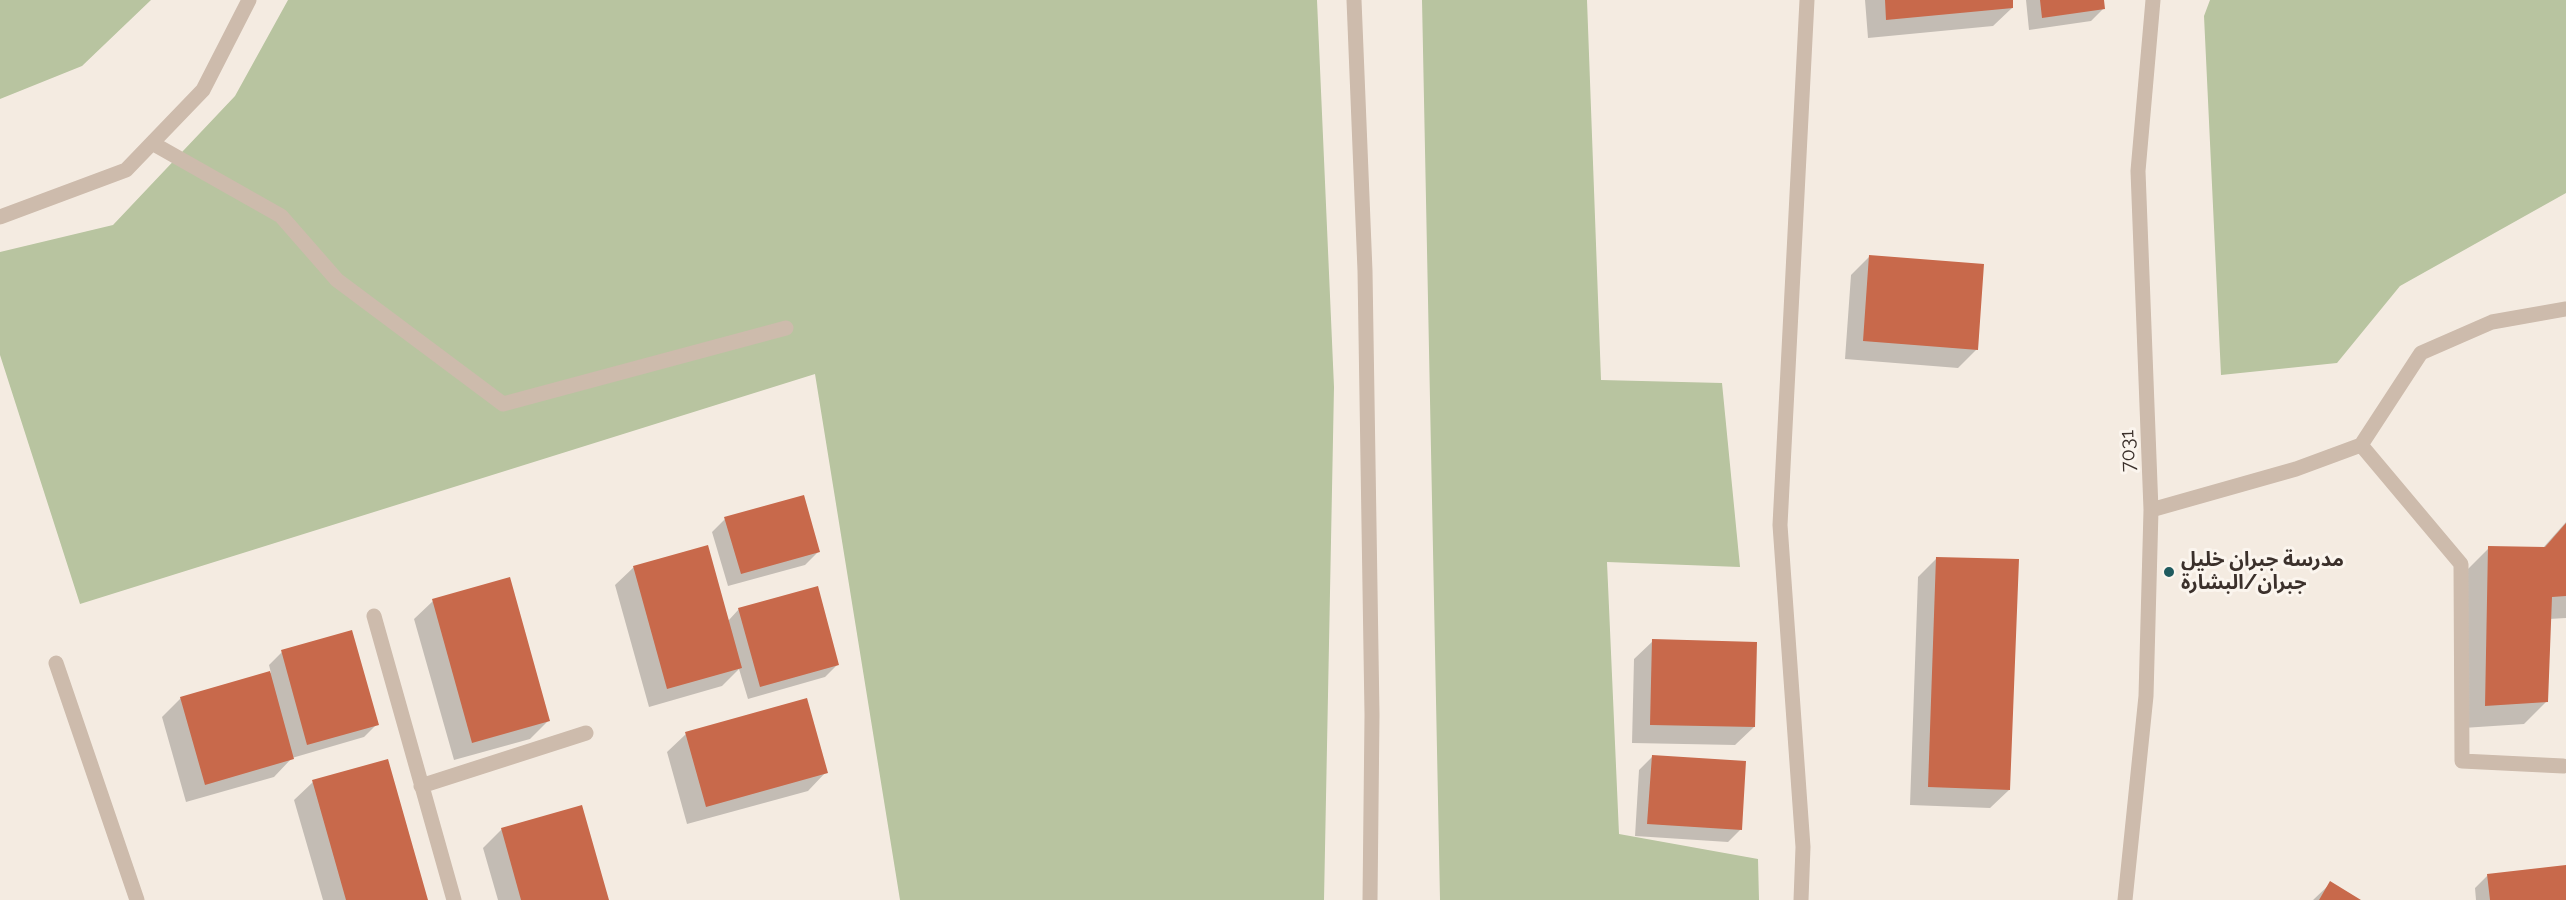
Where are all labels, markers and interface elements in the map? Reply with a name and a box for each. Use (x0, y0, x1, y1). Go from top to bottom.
street label: 7031 (2115, 430, 2141, 472)
place label: مدرسة جبران خليل جبران/البشارة (2181, 548, 2344, 595)
marker: مدرسة جبران خليل جبران/البشارة (2162, 565, 2176, 579)

